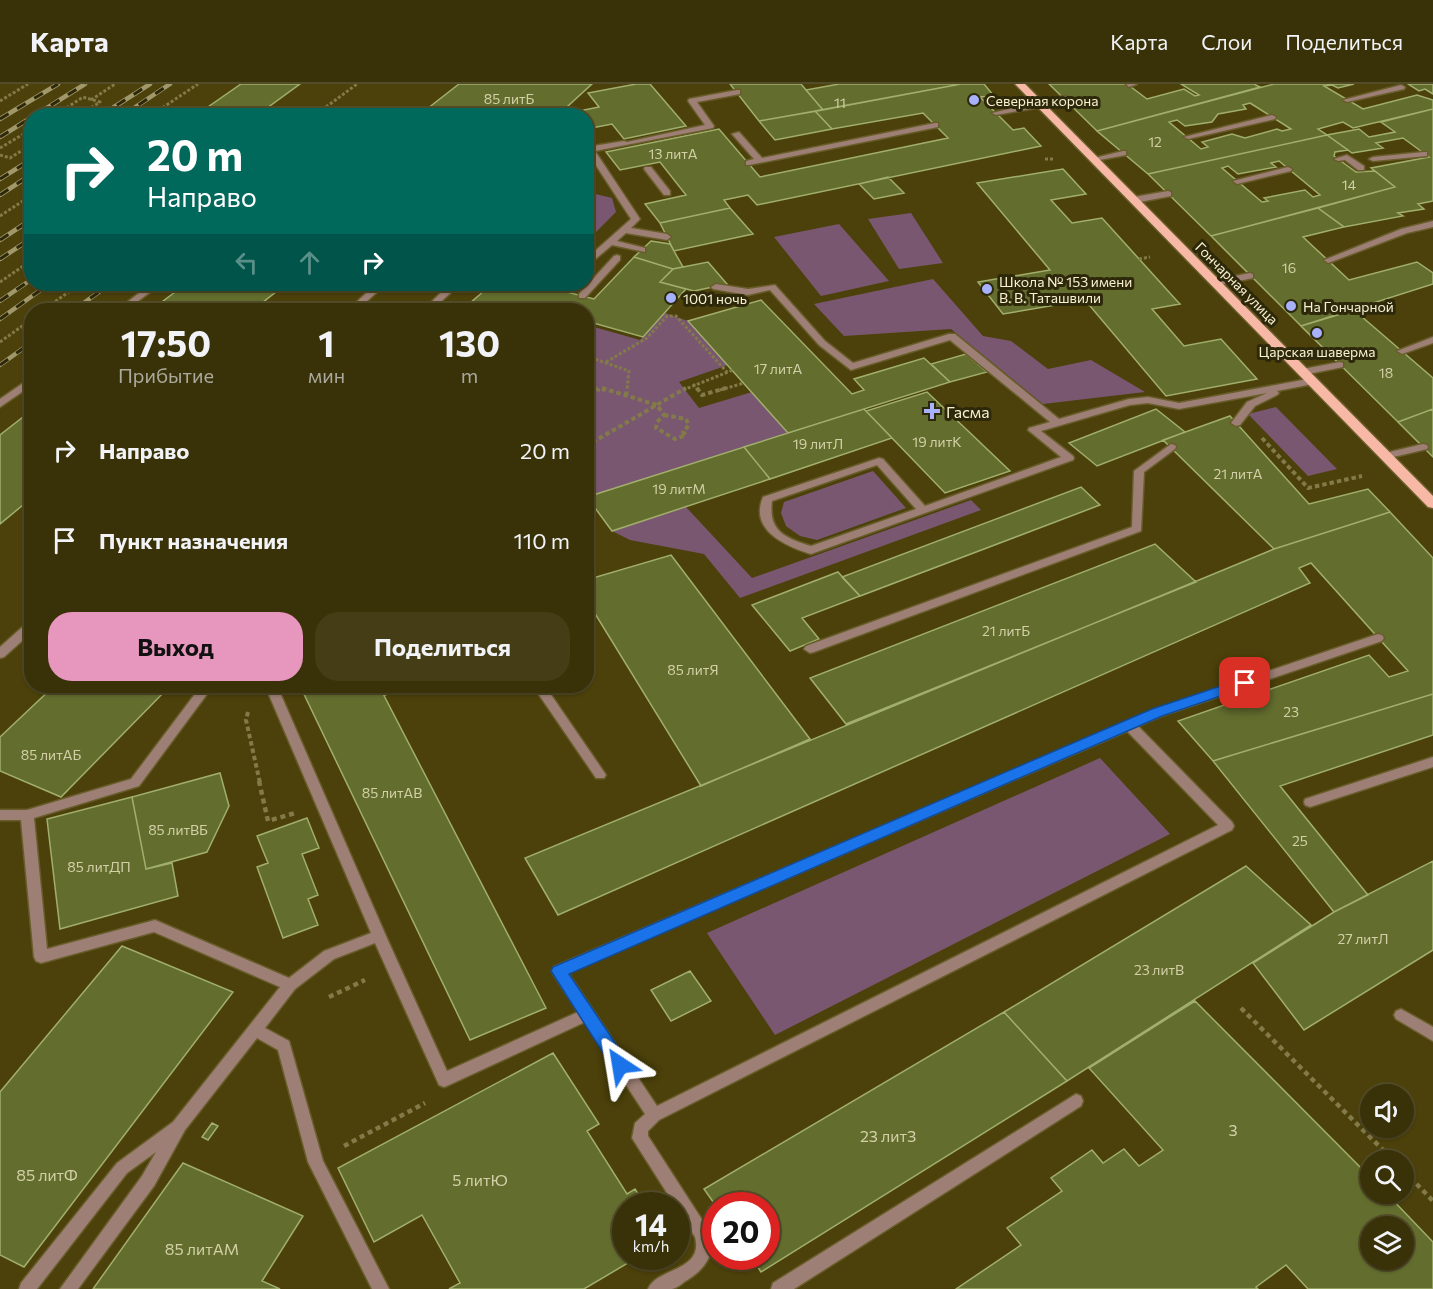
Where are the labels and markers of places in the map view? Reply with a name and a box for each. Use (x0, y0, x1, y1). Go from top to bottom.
place label: Северная корона (986, 92, 1099, 109)
marker: Северная корона (967, 93, 981, 107)
place label: Школа № 153 имени В. В. Таташвили (999, 273, 1132, 306)
marker: Школа № 153 имени В. В. Таташвили (980, 282, 994, 296)
place label: 1001 ночь (683, 290, 747, 307)
marker: 1001 ночь (664, 291, 678, 305)
place label: На Гончарной (1303, 298, 1394, 315)
marker: На Гончарной (1284, 299, 1298, 313)
marker: Царская шаверма (1310, 326, 1324, 340)
place label: Царская шаверма (1259, 343, 1375, 360)
marker: Гасма (923, 402, 941, 420)
place label: Гасма (946, 402, 990, 421)
pin (1219, 657, 1270, 708)

